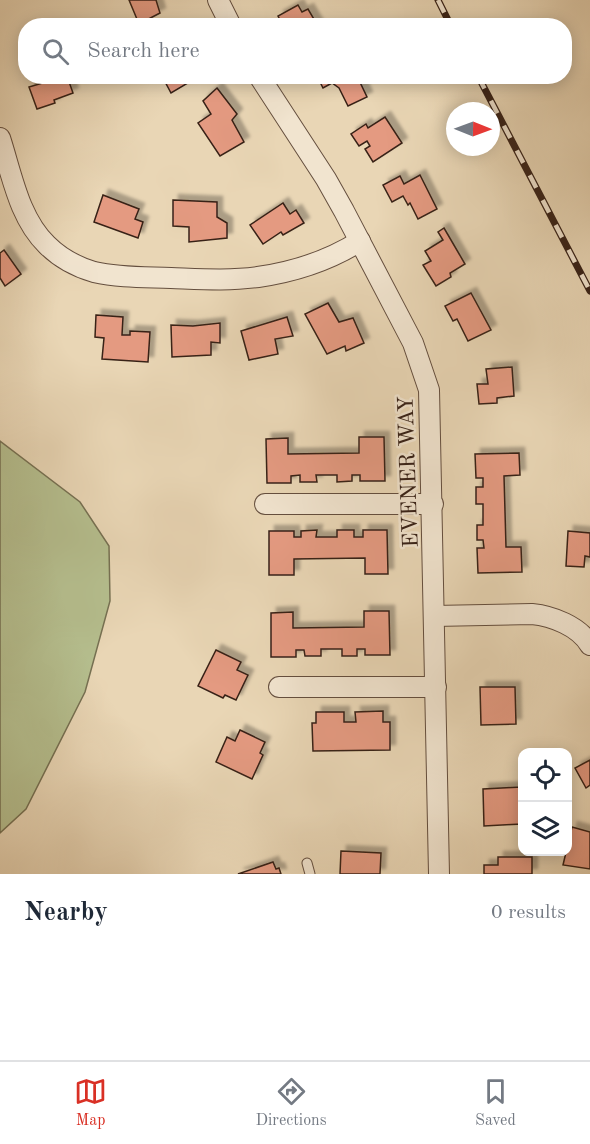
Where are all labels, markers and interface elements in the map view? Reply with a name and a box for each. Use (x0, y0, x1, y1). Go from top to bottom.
search box (18, 18, 572, 84)
icon: search (39, 35, 72, 68)
text: Search here (87, 40, 200, 62)
north arrow (446, 102, 500, 156)
street label: EVENER WAY (395, 396, 423, 548)
map controls (518, 748, 572, 856)
button: locate (518, 748, 572, 802)
button: layers (518, 802, 572, 856)
text: Nearby (24, 900, 108, 926)
text: 0 results (491, 903, 566, 923)
tab: Map (74, 1075, 107, 1131)
tab: Directions (256, 1075, 327, 1131)
tab: Saved (475, 1075, 516, 1131)

